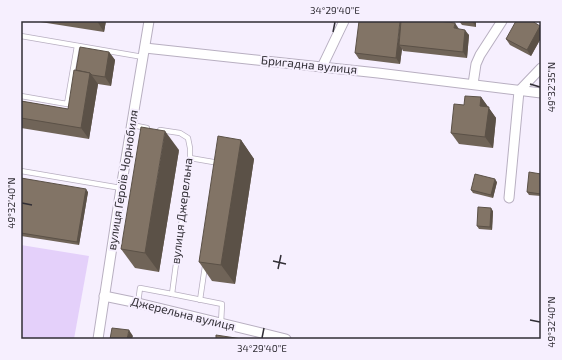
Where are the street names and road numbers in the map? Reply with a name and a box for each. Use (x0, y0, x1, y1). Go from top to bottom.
street label: Бригадна вулиця (260, 52, 358, 77)
street label: вулиця Героїв Чорнобиля (104, 109, 141, 251)
street label: вулиця Джерельна (168, 157, 195, 265)
street label: Джерельна вулиця (129, 293, 237, 334)

